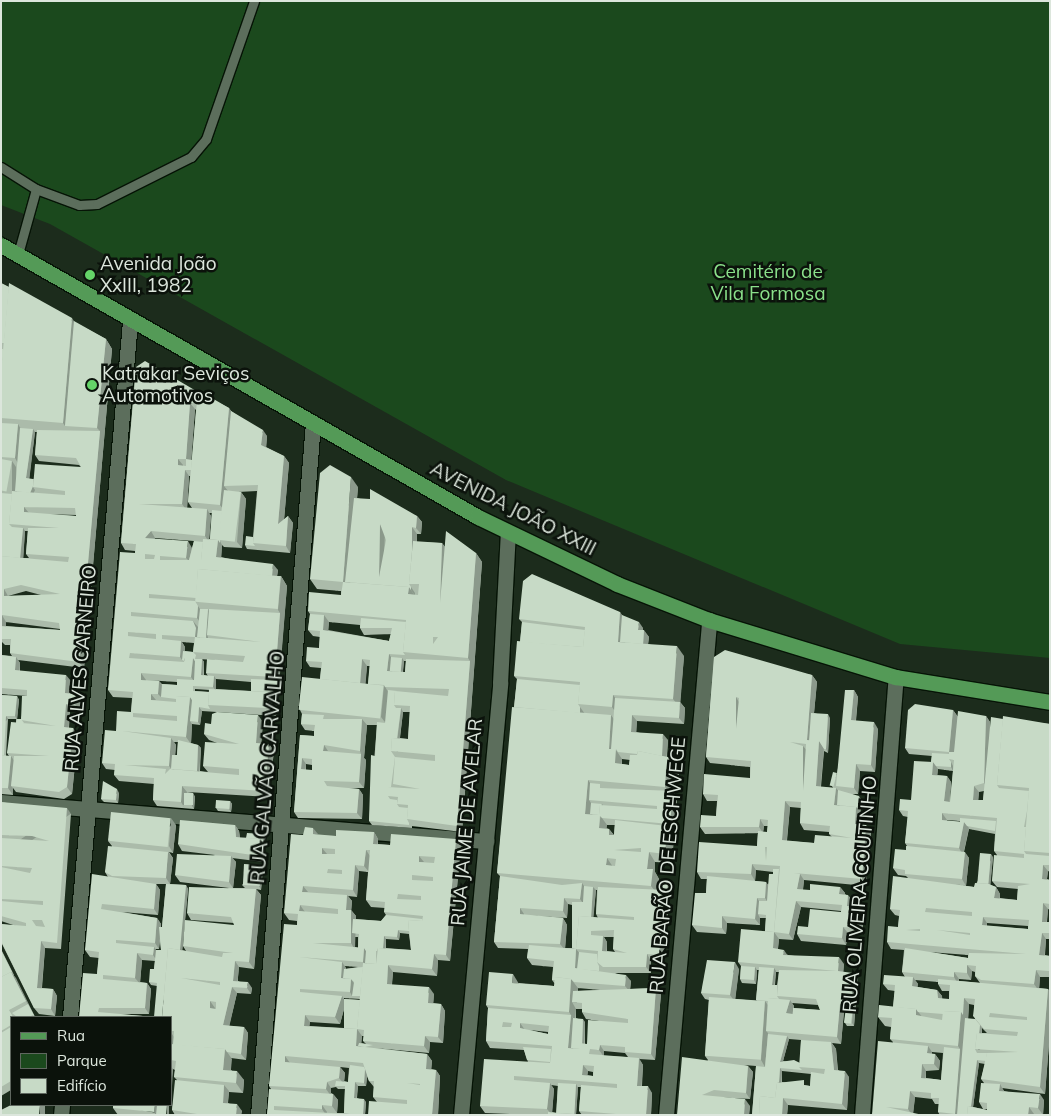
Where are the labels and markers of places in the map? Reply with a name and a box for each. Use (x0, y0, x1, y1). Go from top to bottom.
place label: Avenida João XxIII, 1982 (100, 253, 217, 297)
marker: Avenida João XxIII, 1982 (84, 269, 96, 281)
place label: Katrakar Seviços Automotivos (102, 363, 249, 407)
marker: Katrakar Seviços Automotivos (86, 379, 98, 391)

